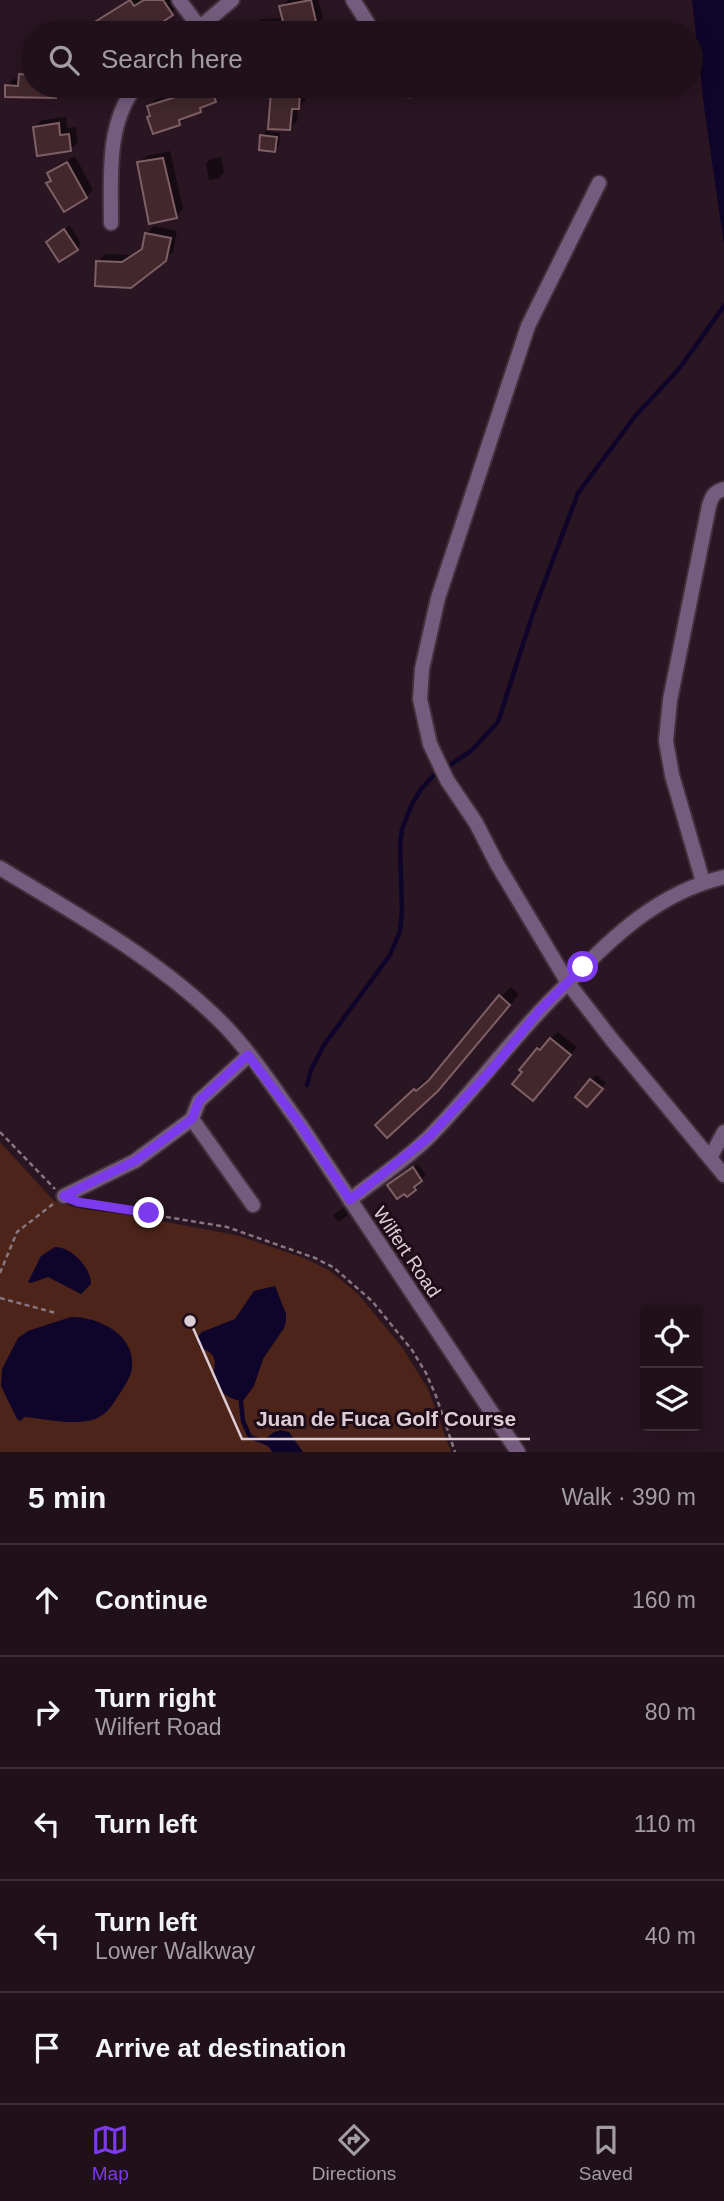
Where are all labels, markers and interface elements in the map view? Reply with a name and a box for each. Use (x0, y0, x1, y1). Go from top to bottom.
search box (21, 21, 703, 98)
icon: search (45, 41, 83, 79)
text: Search here (101, 44, 243, 74)
route start (567, 951, 598, 982)
route end (133, 1197, 164, 1228)
street label: Wilfert Road (369, 1203, 445, 1301)
map controls (640, 1305, 703, 1431)
button: locate (640, 1305, 703, 1368)
button: layers (640, 1368, 703, 1431)
callout: Juan de Fuca Golf Course (242, 1397, 530, 1439)
text: Juan de Fuca Golf Course (256, 1407, 516, 1430)
text: 5 min (28, 1481, 106, 1514)
text: Walk · 390 m (561, 1484, 696, 1510)
icon: ahead (28, 1581, 66, 1619)
text: Continue (95, 1585, 208, 1615)
text: 160 m (632, 1587, 696, 1613)
text: Turn right (95, 1683, 216, 1713)
icon: right (28, 1693, 66, 1731)
text: 80 m (645, 1699, 696, 1725)
text: Wilfert Road (95, 1714, 222, 1740)
icon: left (28, 1805, 66, 1843)
text: Turn left (95, 1809, 197, 1839)
text: 110 m (634, 1811, 696, 1837)
text: Turn left (95, 1907, 197, 1937)
icon: left (28, 1917, 66, 1955)
text: 40 m (645, 1923, 696, 1949)
text: Lower Walkway (95, 1938, 255, 1964)
icon: arrive (28, 2029, 66, 2067)
text: Arrive at destination (95, 2033, 346, 2063)
tab: Map (91, 2121, 129, 2185)
tab: Directions (312, 2121, 396, 2185)
tab: Saved (579, 2121, 633, 2185)

